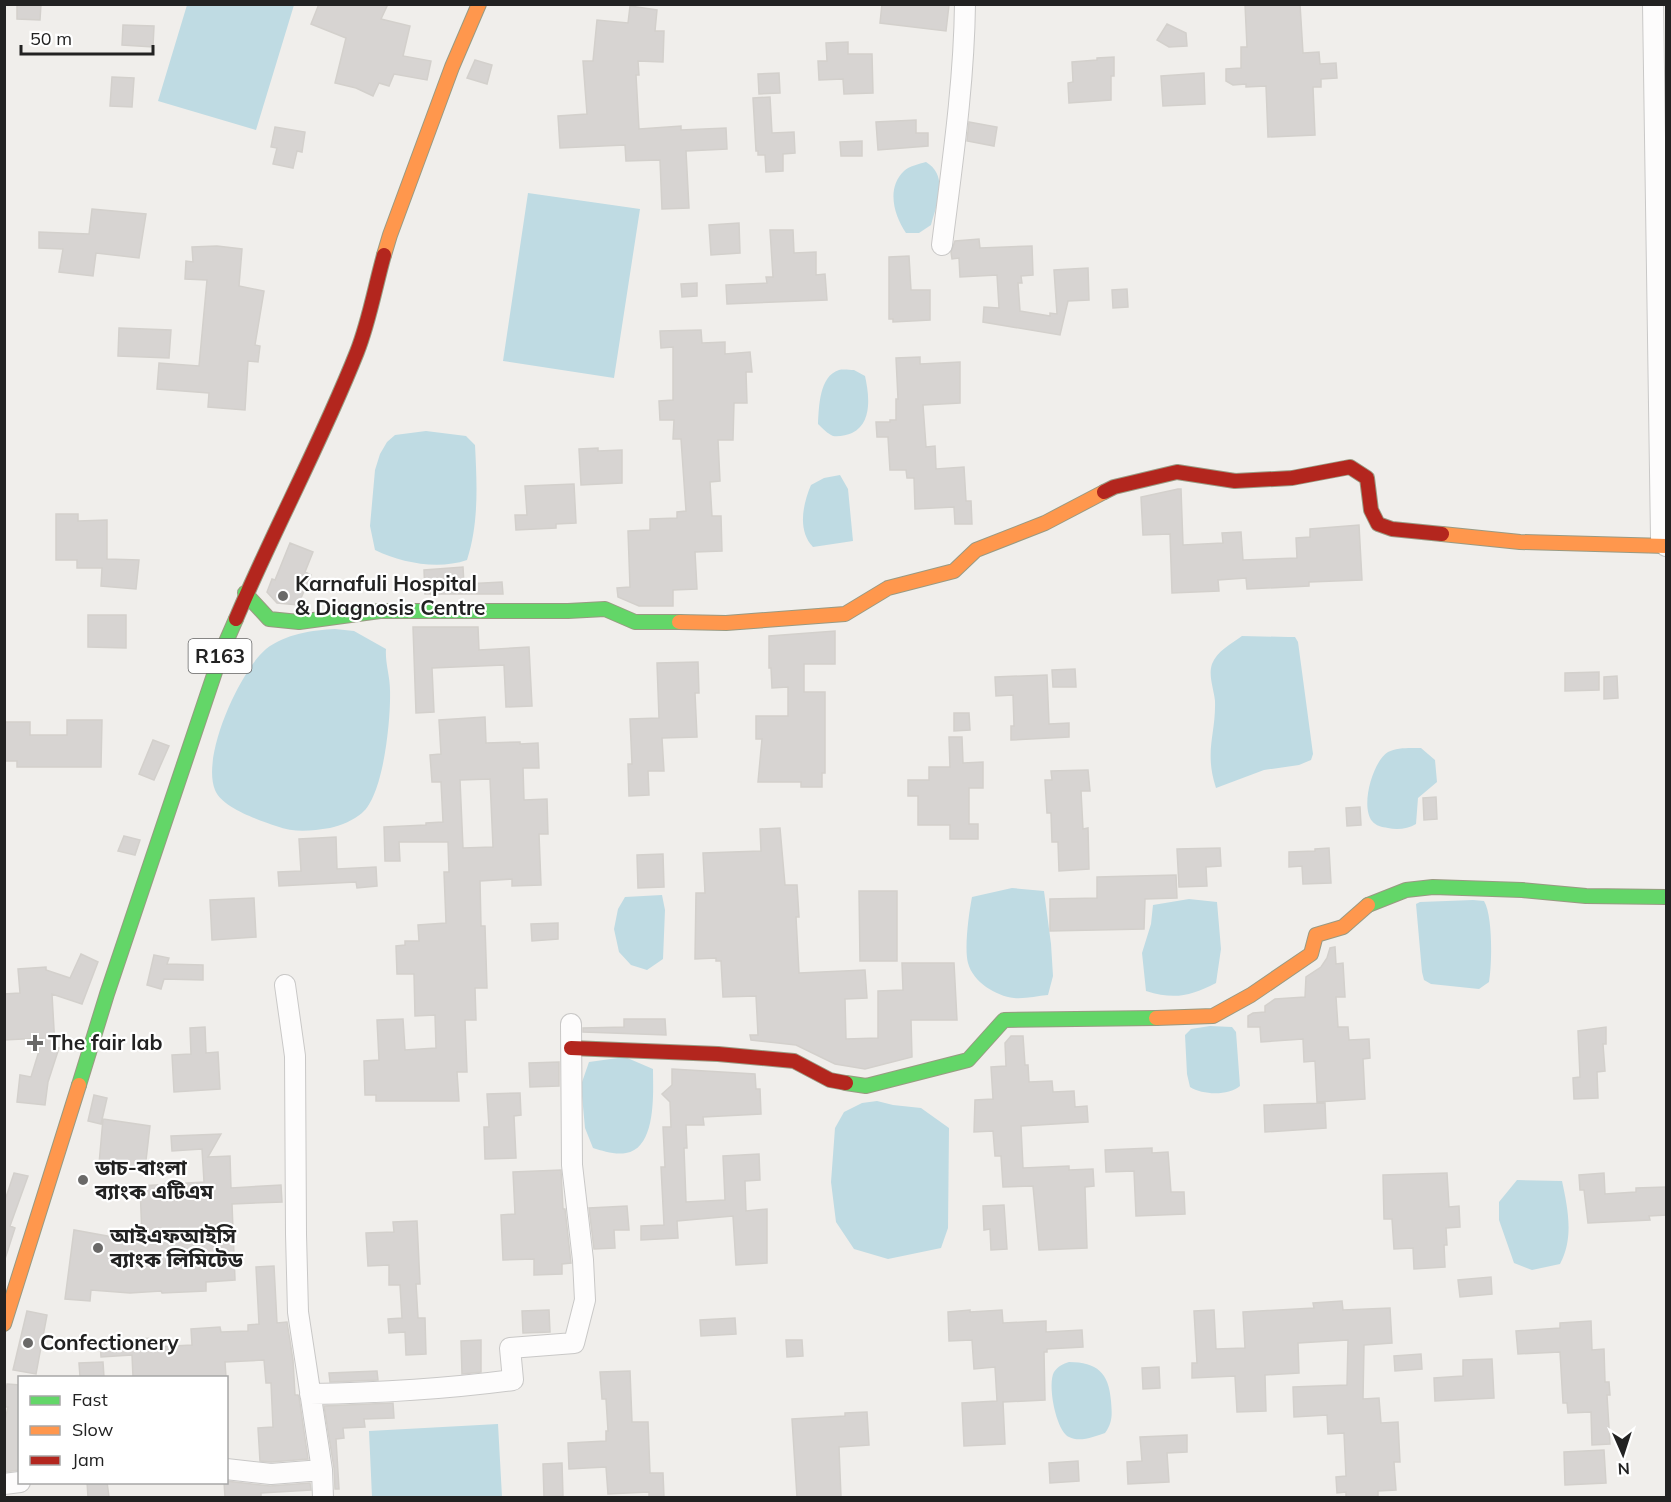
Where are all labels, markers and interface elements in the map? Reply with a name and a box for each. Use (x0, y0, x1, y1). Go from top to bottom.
scale bar (21, 18, 153, 56)
text: 50 m (30, 27, 72, 50)
place label: Karnafuli Hospital & Diagnosis Centre (295, 570, 486, 620)
marker: Karnafuli Hospital & Diagnosis Centre (276, 589, 290, 603)
road number: R163 (188, 639, 252, 673)
place label: The fair lab (48, 1029, 163, 1055)
marker: The fair lab (26, 1034, 44, 1052)
place label: ডাচ-বাংলা ব্যাংক এটিএম (94, 1154, 214, 1204)
marker: ডাচ-বাংলা ব্যাংক এটিএম (76, 1173, 90, 1187)
place label: আইএফআইসি ব্যাংক লিমিটেড (109, 1222, 244, 1272)
marker: আইএফআইসি ব্যাংক লিমিটেড (91, 1241, 105, 1255)
place label: Confectionery (40, 1329, 179, 1355)
marker: Confectionery (21, 1336, 35, 1350)
legend (18, 1376, 228, 1484)
text: Fast (72, 1388, 108, 1411)
text: Slow (72, 1418, 114, 1441)
north arrow (1593, 1424, 1653, 1484)
text: Jam (72, 1448, 105, 1471)
text: N (1617, 1459, 1630, 1479)

